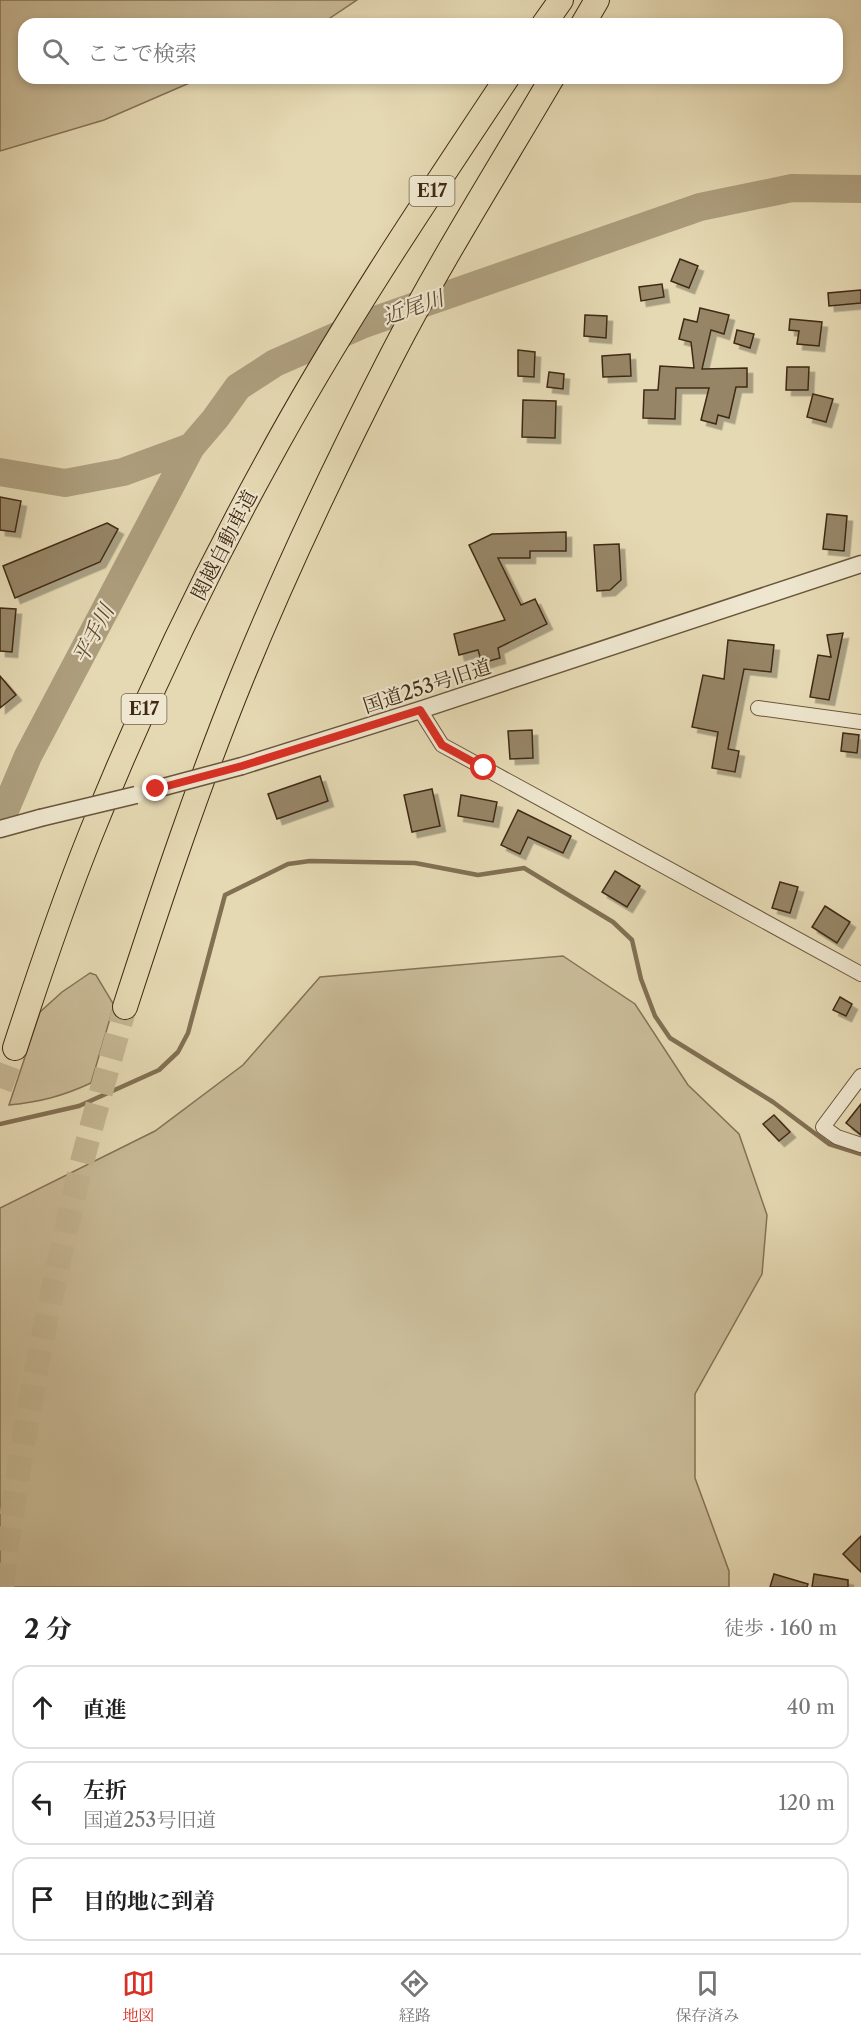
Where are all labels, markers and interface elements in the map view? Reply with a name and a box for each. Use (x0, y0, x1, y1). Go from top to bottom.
search box (18, 18, 843, 84)
icon: search (39, 35, 72, 68)
text: ここで検索 (87, 40, 197, 67)
road number: E17 (410, 176, 454, 206)
water label: 近尾川 (379, 284, 449, 329)
street label: 関越自動車道 (186, 486, 262, 604)
water label: 平手川 (67, 599, 120, 668)
street label: 国道253号旧道 (360, 654, 494, 718)
road number: E17 (122, 694, 166, 724)
route start (470, 754, 496, 780)
route end (142, 775, 168, 801)
text: 2 分 (24, 1613, 72, 1645)
text: 徒歩 · 160 m (724, 1616, 837, 1640)
icon: ahead (26, 1691, 59, 1724)
text: 40 m (787, 1695, 835, 1719)
text: 直進 (83, 1696, 127, 1723)
text: 左折 (83, 1777, 127, 1804)
icon: left (26, 1787, 59, 1820)
text: 120 m (778, 1791, 835, 1815)
text: 国道253号旧道 (83, 1808, 216, 1832)
icon: arrive (26, 1883, 59, 1916)
text: 目的地に到着 (83, 1888, 215, 1915)
tab: 地図 (122, 1967, 155, 2026)
tab: 経路 (398, 1967, 431, 2026)
tab: 保存済み (675, 1967, 739, 2026)

